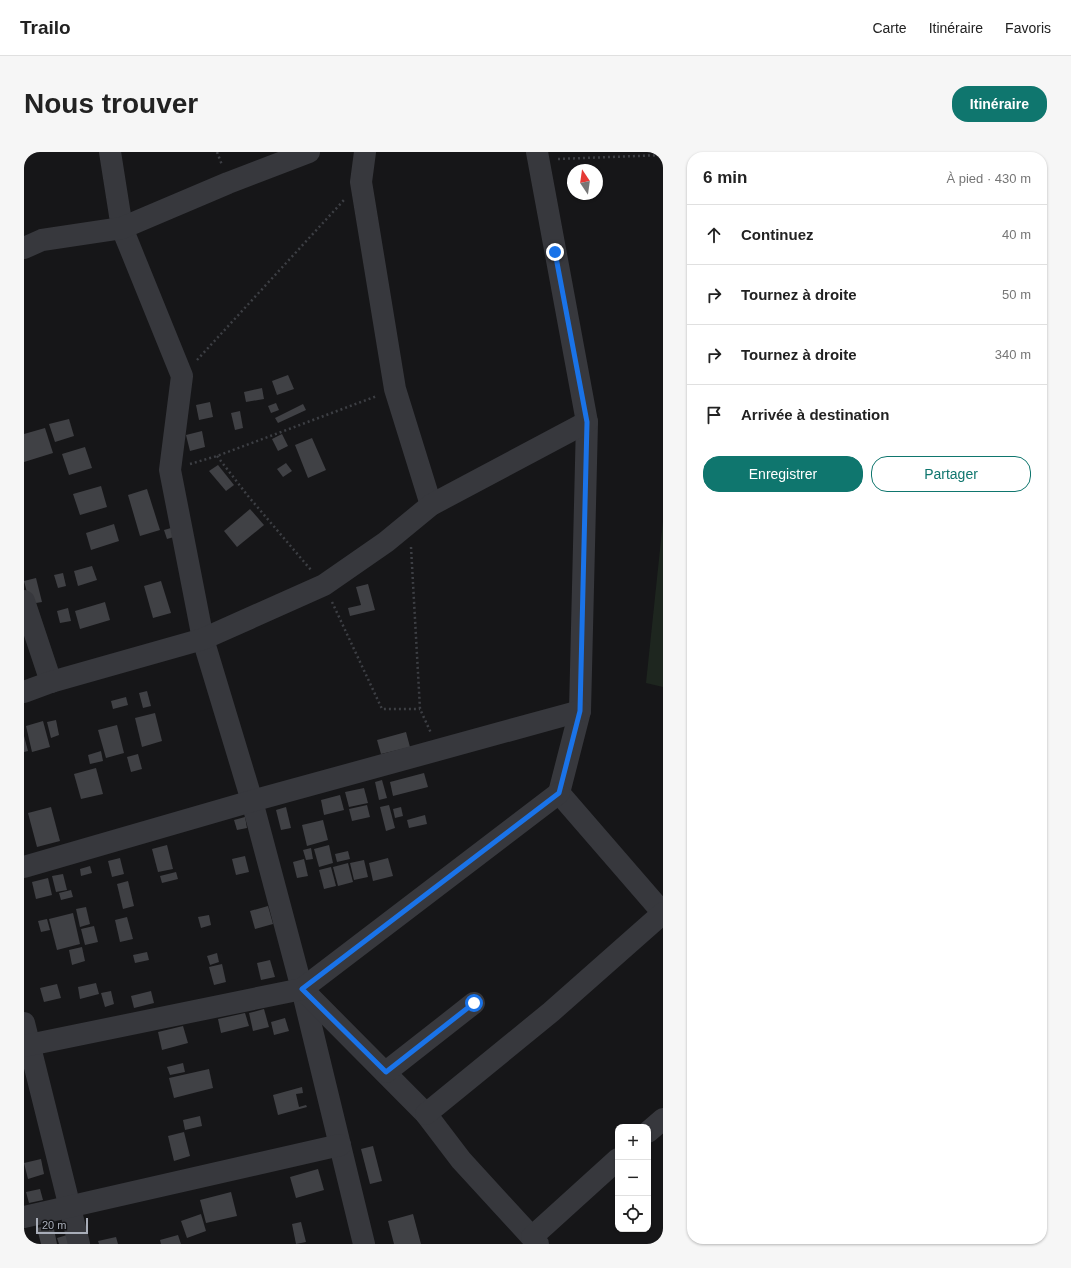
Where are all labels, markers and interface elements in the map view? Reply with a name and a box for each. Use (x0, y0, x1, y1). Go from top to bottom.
text: Trailo (20, 17, 71, 38)
text: Carte (872, 20, 907, 36)
text: Itinéraire (929, 20, 983, 36)
text: Favoris (1005, 20, 1051, 36)
button: Itinéraire (952, 86, 1047, 122)
text: Nous trouver (24, 88, 198, 119)
north arrow (567, 164, 603, 200)
text: 6 min (703, 168, 747, 187)
text: À pied · 430 m (946, 171, 1031, 186)
icon: ahead (703, 224, 725, 246)
text: Continuez (741, 226, 814, 243)
text: 40 m (1002, 227, 1031, 242)
route end (546, 243, 564, 261)
icon: right (703, 284, 725, 306)
text: Tournez à droite (741, 286, 857, 303)
text: 50 m (1002, 287, 1031, 302)
icon: right (703, 344, 725, 366)
text: Tournez à droite (741, 346, 857, 363)
text: 340 m (995, 347, 1031, 362)
icon: arrive (703, 404, 725, 426)
text: Arrivée à destination (741, 406, 889, 423)
button: Enregistrer (703, 456, 863, 492)
button: Partager (871, 456, 1031, 492)
route start (465, 994, 483, 1012)
map controls (615, 1124, 651, 1232)
button: + (615, 1124, 651, 1160)
button: − (615, 1160, 651, 1196)
button: locate (615, 1196, 651, 1232)
scale bar (36, 1216, 88, 1235)
text: 20 m (42, 1219, 66, 1231)

